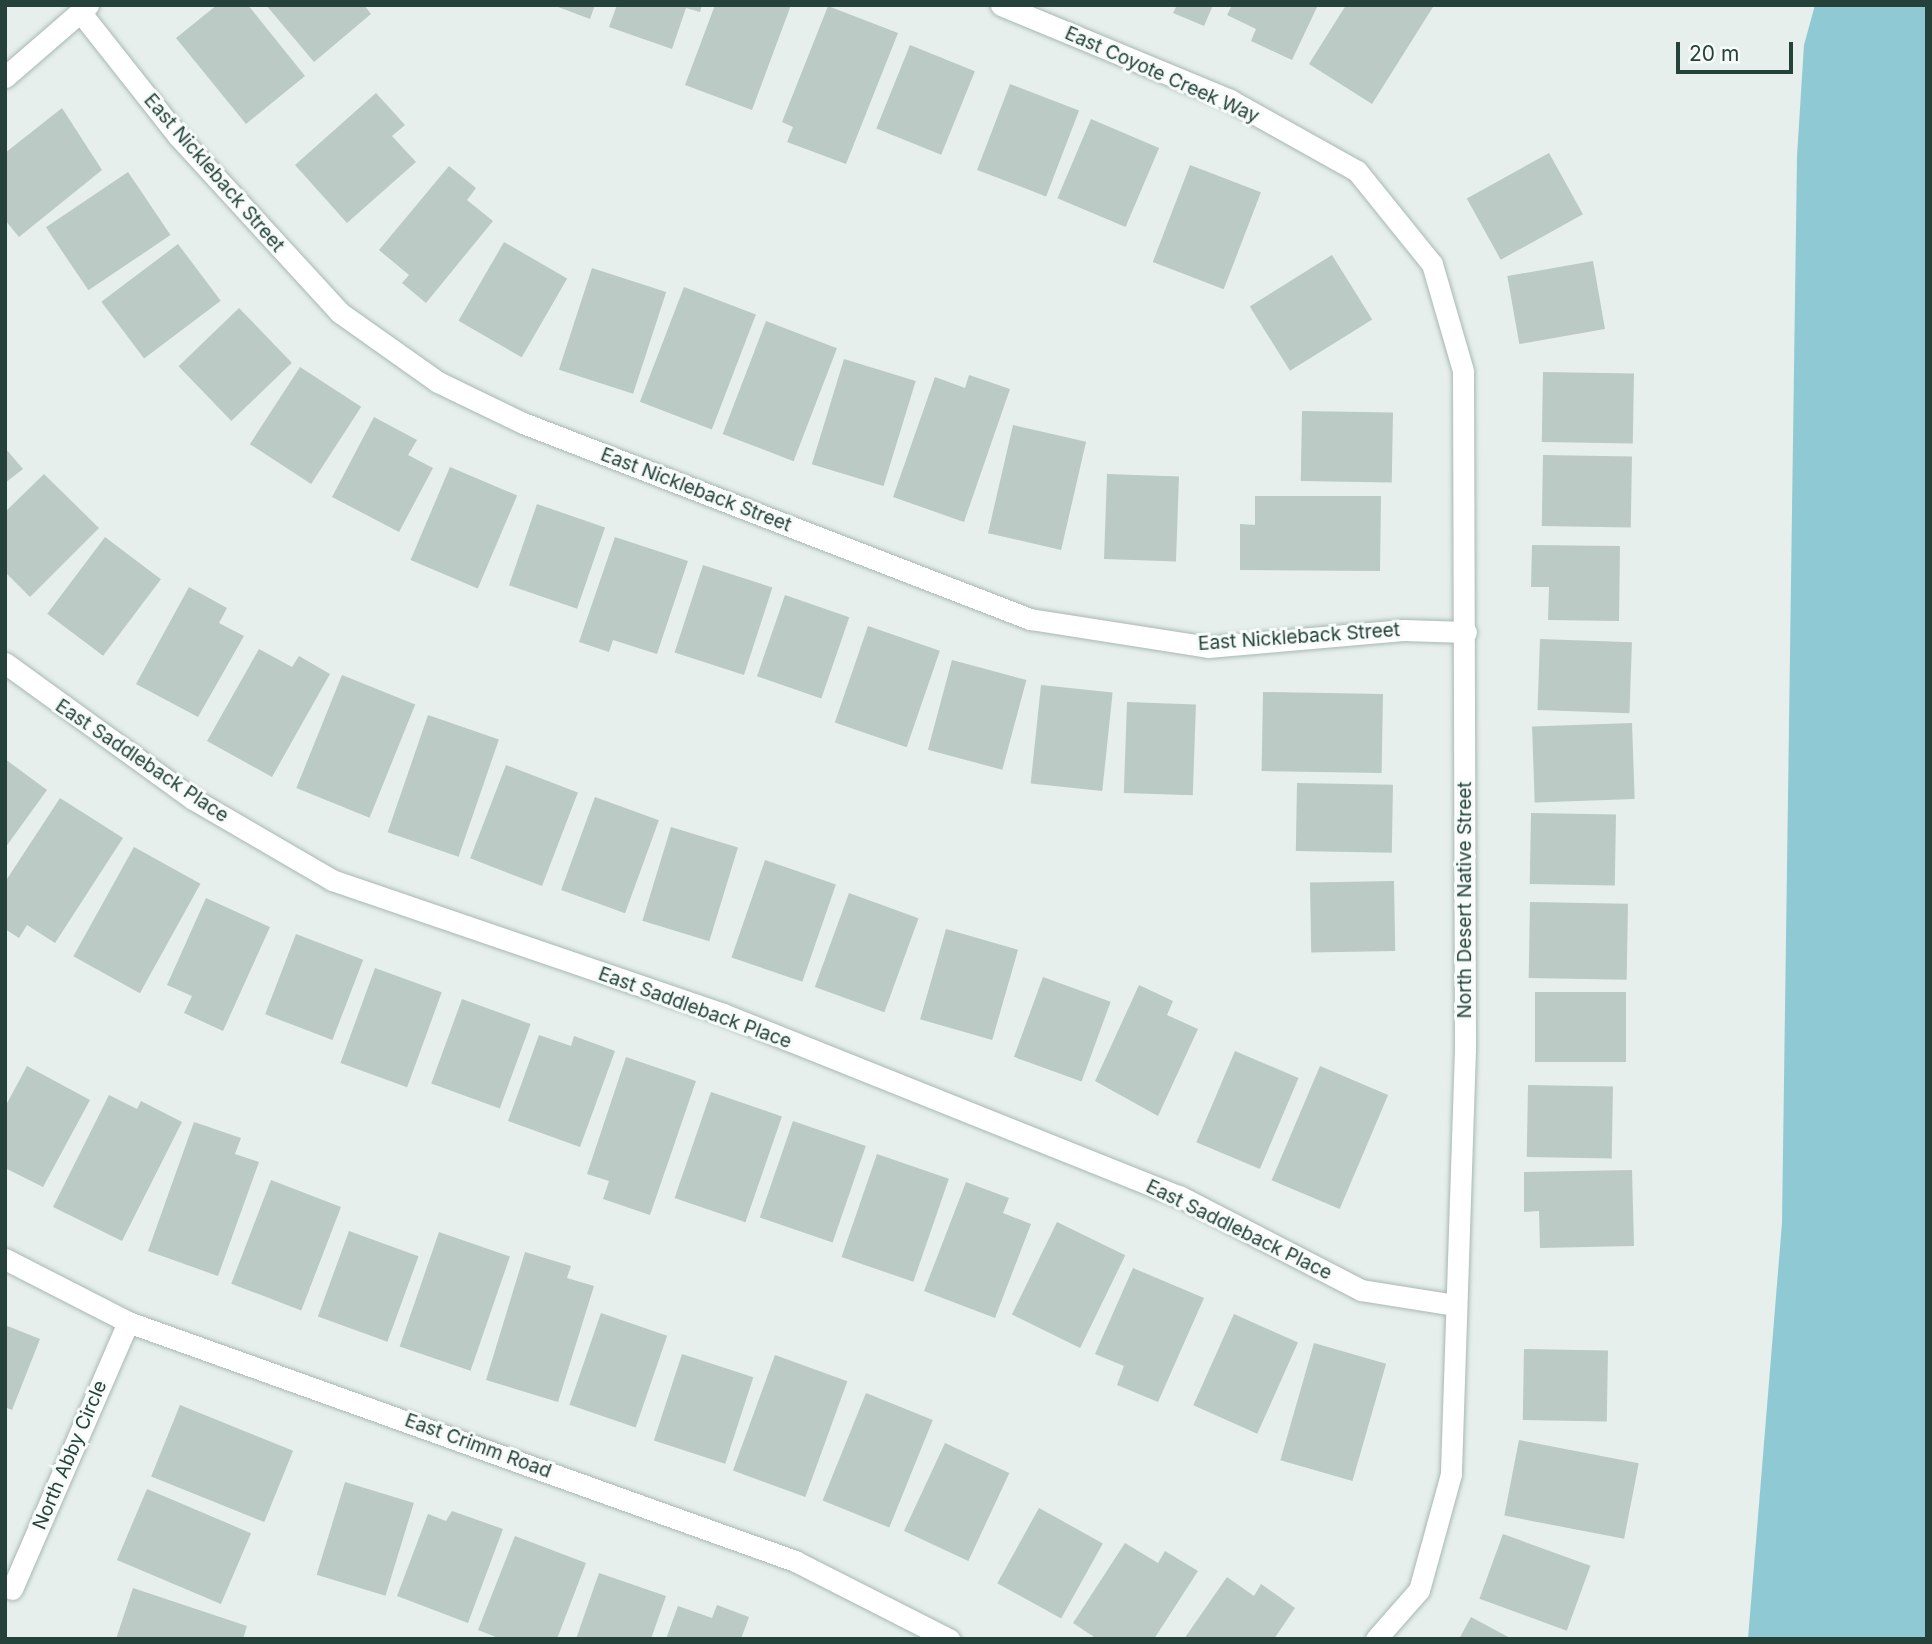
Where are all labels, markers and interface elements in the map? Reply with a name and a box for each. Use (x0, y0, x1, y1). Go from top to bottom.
street label: East Coyote Creek Way (1061, 22, 1263, 128)
scale bar (1680, 28, 1797, 72)
text: 20 m (1689, 41, 1739, 66)
street label: East Nickleback Street (139, 89, 289, 257)
street label: East Nickleback Street (597, 443, 795, 537)
street label: East Nickleback Street (1197, 619, 1401, 655)
street label: East Saddleback Place (51, 695, 233, 827)
street label: North Desert Native Street (1454, 782, 1476, 1018)
street label: East Saddleback Place (595, 962, 795, 1054)
street label: East Saddleback Place (1142, 1175, 1336, 1285)
street label: North Abby Circle (28, 1377, 112, 1533)
street label: East Crimm Road (402, 1409, 554, 1483)

